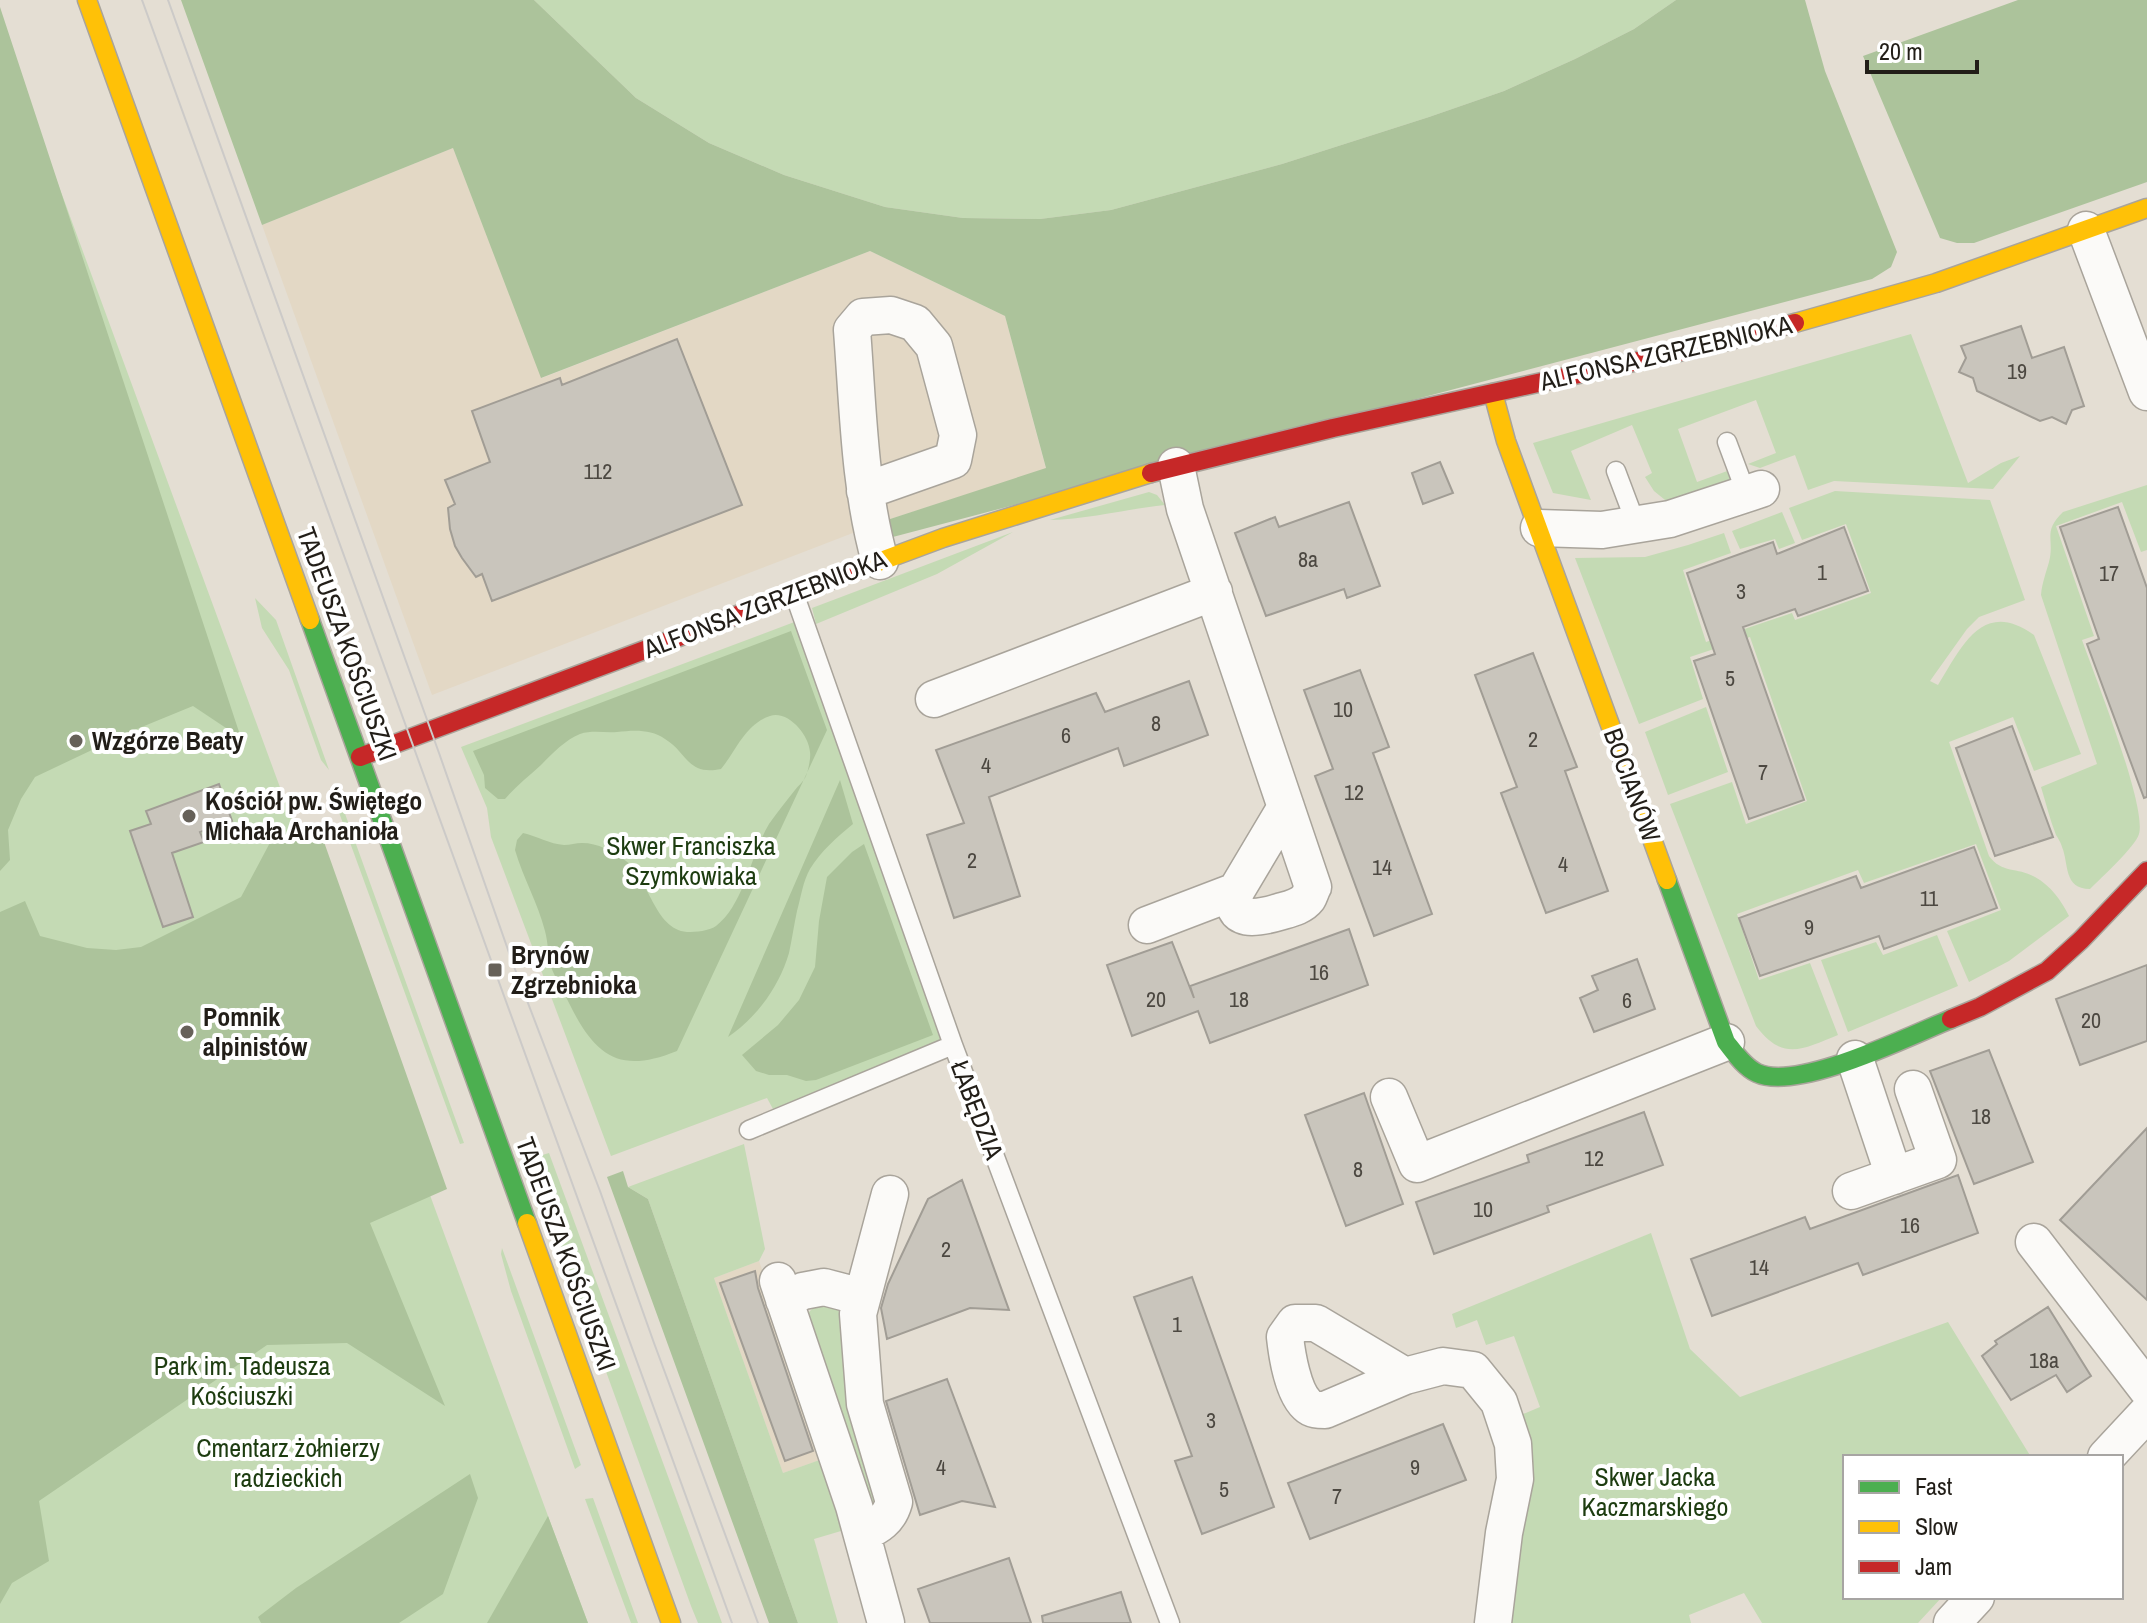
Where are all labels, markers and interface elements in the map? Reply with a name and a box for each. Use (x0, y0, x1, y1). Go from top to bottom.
scale bar (1867, 24, 1977, 74)
text: 20 m (1879, 35, 1923, 67)
street label: ALFONSA ZGRZEBNIOKA (1536, 306, 1796, 399)
house number: 19 (2007, 356, 2027, 386)
house number: 112 (584, 456, 612, 486)
street label: TADEUSZA KOŚCIUSZKI (289, 522, 406, 765)
street label: ALFONSA ZGRZEBNIOKA (638, 541, 892, 666)
house number: 8a (1298, 544, 1318, 574)
house number: 1 (1817, 557, 1827, 587)
house number: 17 (2099, 558, 2119, 588)
house number: 3 (1736, 576, 1746, 606)
house number: 5 (1725, 663, 1735, 693)
house number: 10 (1333, 694, 1353, 724)
house number: 8 (1151, 708, 1161, 738)
house number: 6 (1061, 720, 1071, 750)
place label: Wzgórze Beaty (92, 723, 244, 758)
street label: BOCIANÓW (1596, 723, 1669, 846)
house number: 2 (1528, 724, 1538, 754)
marker: Wzgórze Beaty (67, 732, 85, 750)
house number: 4 (981, 750, 991, 780)
house number: 7 (1758, 757, 1768, 787)
house number: 12 (1344, 777, 1364, 807)
place label: Kościół pw. Świętego Michała Archanioła (205, 783, 422, 848)
marker: Kościół pw. Świętego Michała Archanioła (180, 807, 198, 825)
park label: Skwer Franciszka Szymkowiaka (606, 828, 776, 893)
house number: 2 (967, 845, 977, 875)
house number: 4 (1558, 849, 1568, 879)
house number: 14 (1372, 852, 1392, 882)
house number: 11 (1920, 883, 1938, 913)
house number: 9 (1804, 912, 1814, 942)
place label: Brynów Zgrzebnioka (511, 937, 637, 1002)
house number: 16 (1309, 957, 1329, 987)
marker: Brynów Zgrzebnioka (486, 961, 504, 979)
house number: 20 (1146, 984, 1166, 1014)
house number: 18 (1229, 984, 1249, 1014)
house number: 6 (1622, 985, 1632, 1015)
place label: Pomnik alpinistów (203, 999, 308, 1064)
house number: 20 (2081, 1005, 2101, 1035)
marker: Pomnik alpinistów (178, 1023, 196, 1041)
street label: ŁABĘDZIA (943, 1055, 1013, 1165)
house number: 18 (1971, 1101, 1991, 1131)
street label: TADEUSZA KOŚCIUSZKI (508, 1132, 625, 1375)
house number: 12 (1584, 1143, 1604, 1173)
house number: 8 (1353, 1154, 1363, 1184)
house number: 10 (1473, 1194, 1493, 1224)
house number: 16 (1900, 1210, 1920, 1240)
house number: 2 (941, 1234, 951, 1264)
house number: 14 (1749, 1252, 1769, 1282)
house number: 1 (1172, 1309, 1182, 1339)
house number: 18a (2029, 1345, 2059, 1375)
park label: Park im. Tadeusza Kościuszki (154, 1348, 330, 1413)
house number: 3 (1206, 1405, 1216, 1435)
park label: Cmentarz żołnierzy radzieckich (196, 1430, 380, 1495)
house number: 4 (936, 1452, 946, 1482)
house number: 9 (1410, 1452, 1420, 1482)
legend (1843, 1455, 2123, 1599)
park label: Skwer Jacka Kaczmarskiego (1582, 1459, 1728, 1524)
text: Fast (1915, 1470, 1953, 1502)
house number: 5 (1219, 1474, 1229, 1504)
house number: 7 (1332, 1481, 1342, 1511)
text: Slow (1915, 1510, 1958, 1542)
text: Jam (1915, 1550, 1952, 1582)

